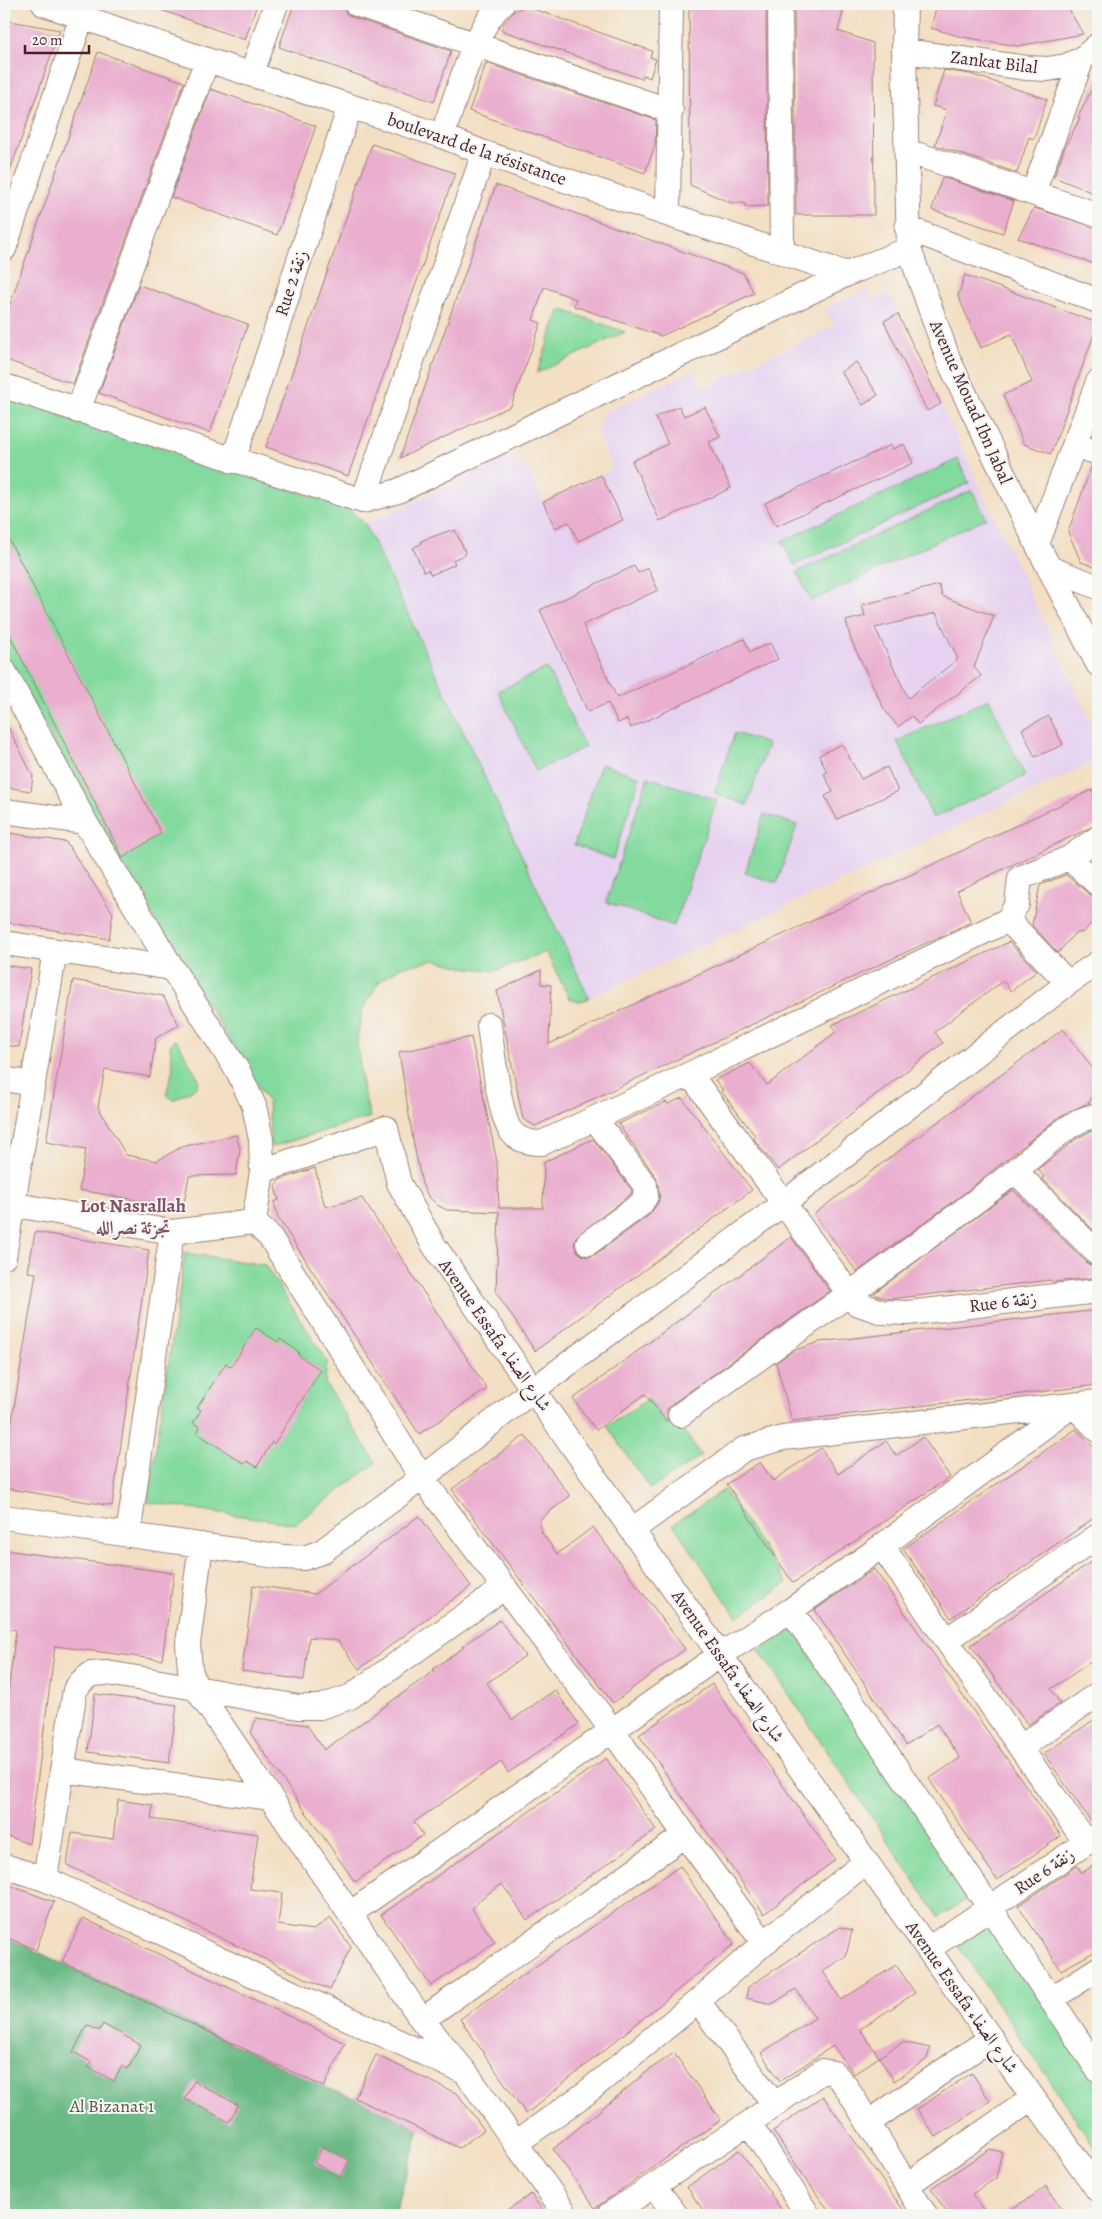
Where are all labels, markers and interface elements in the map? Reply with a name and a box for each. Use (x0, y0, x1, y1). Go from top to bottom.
scale bar (25, 22, 89, 54)
text: 20 m (32, 30, 63, 50)
street label: Zankat Bilal (949, 45, 1040, 79)
street label: boulevard de la résistance (384, 107, 570, 191)
street label: Rue 2 زنقة (269, 247, 313, 319)
street label: Avenue Mouad Ibn Jabal (924, 315, 1018, 488)
district label: Lot Nasrallah تجزئة نصرالله (80, 1193, 186, 1241)
street label: Avenue Essafa شارع الصفاء (430, 1253, 557, 1418)
street label: Rue 6 زنقة (968, 1286, 1038, 1318)
street label: Avenue Essafa شارع الصفاء (663, 1584, 790, 1749)
street label: Rue 6 زنقة (1009, 1842, 1079, 1900)
street label: Avenue Essafa شارع الصفاء (897, 1915, 1024, 2080)
park label: Al Bizanat 1 (69, 2094, 154, 2118)

